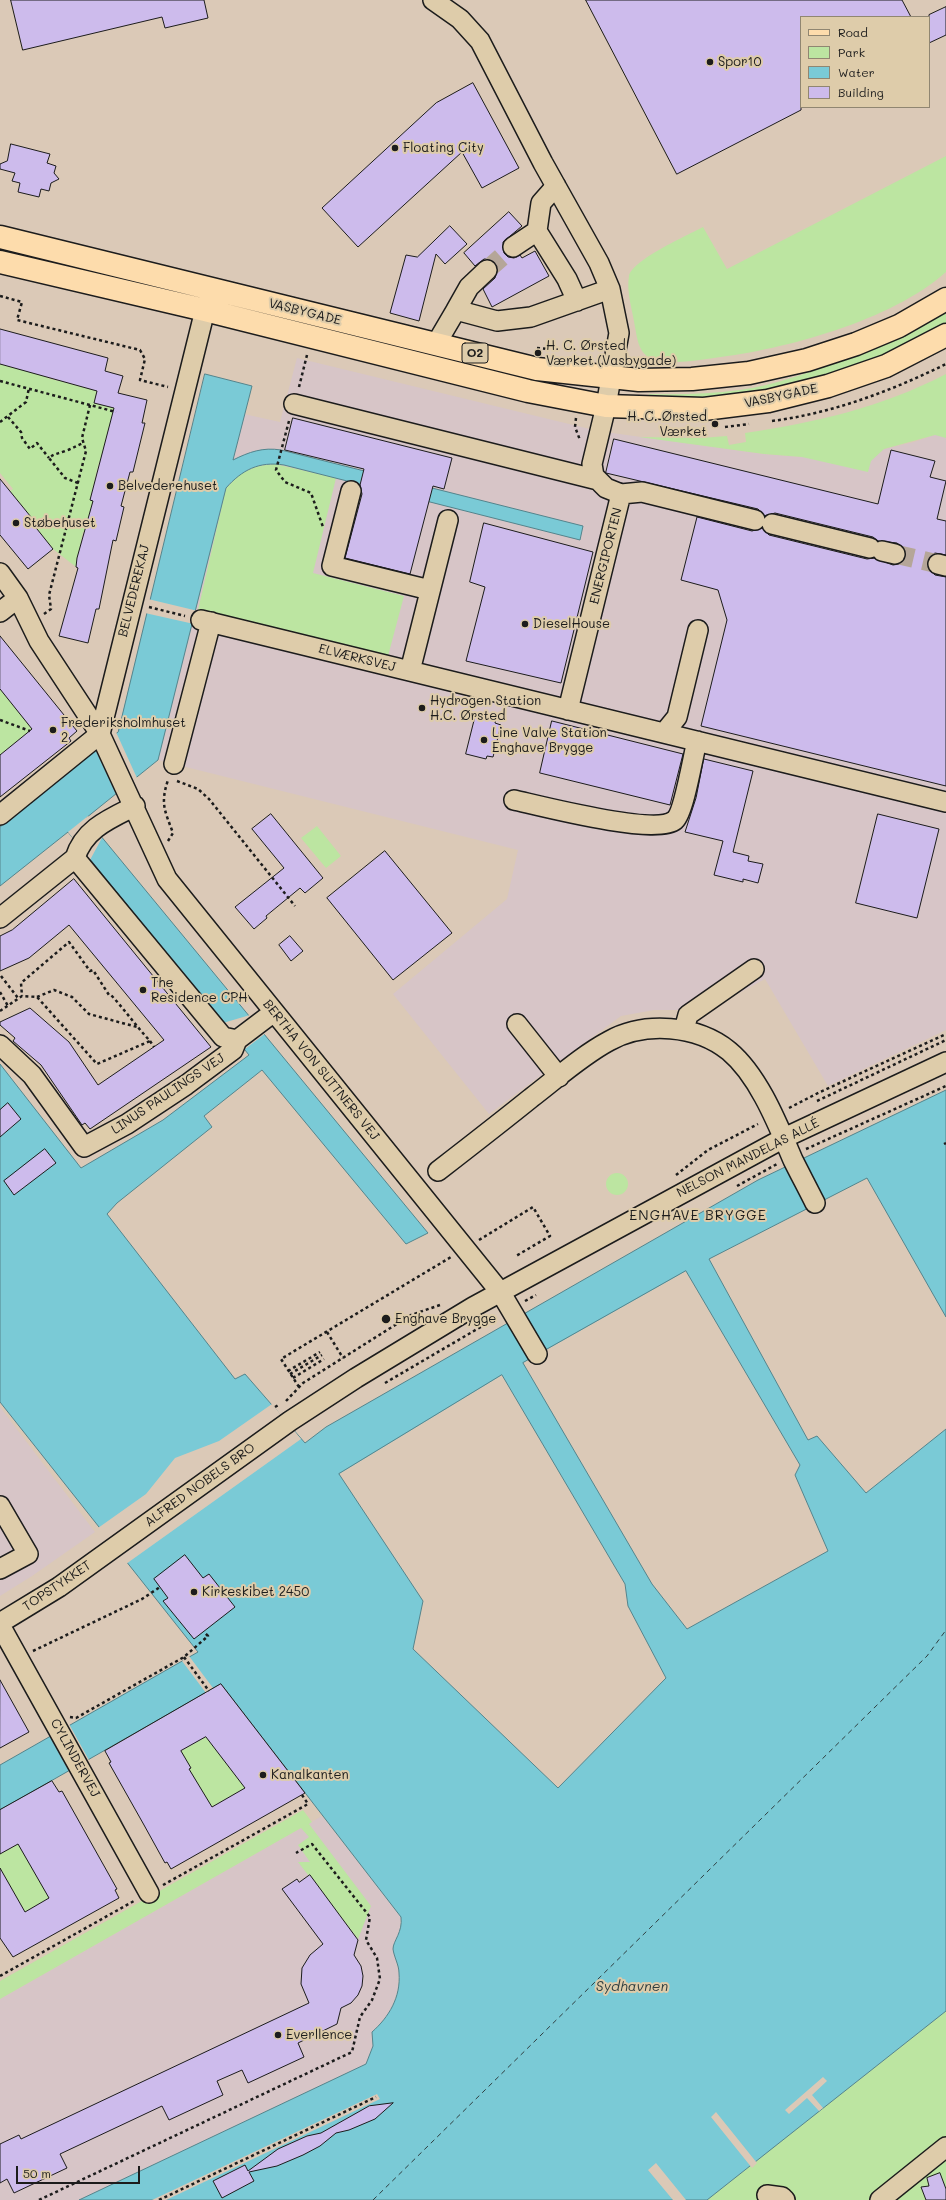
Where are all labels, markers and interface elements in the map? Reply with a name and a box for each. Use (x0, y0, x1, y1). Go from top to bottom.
legend (800, 16, 930, 108)
text: Road (838, 24, 868, 40)
text: Park (838, 44, 865, 60)
place label: Spor10 (718, 54, 761, 70)
marker: Spor10 (705, 57, 715, 67)
text: Water (838, 64, 875, 80)
text: Building (838, 84, 884, 100)
place label: Floating City (403, 140, 484, 156)
marker: Floating City (390, 143, 400, 153)
street label: VASBYGADE (267, 295, 343, 329)
place label: H. C. Ørsted Værket (Vasbygade) (546, 338, 676, 369)
road number: O2 (462, 343, 488, 363)
marker: H. C. Ørsted Værket (Vasbygade) (533, 348, 543, 358)
street label: VASBYGADE (743, 381, 819, 411)
place label: H. C. Ørsted Værket (627, 409, 707, 440)
marker: H. C. Ørsted Værket (710, 419, 720, 429)
place label: Belvederehuset (118, 478, 218, 494)
marker: Belvederehuset (105, 481, 115, 491)
street label: ENERGIPORTEN (586, 506, 626, 606)
place label: Støbehuset (24, 515, 96, 531)
marker: Støbehuset (11, 518, 21, 528)
street label: BELVEDEREKAJ (115, 543, 153, 639)
place label: DieselHouse (533, 616, 610, 632)
marker: DieselHouse (520, 619, 530, 629)
street label: ELVÆRKSVEJ (317, 641, 397, 675)
place label: Hydrogen Station H.C. Ørsted (430, 693, 541, 724)
marker: Hydrogen Station H.C. Ørsted (417, 703, 427, 713)
place label: Frederiksholmhuset 2 (61, 715, 186, 746)
marker: Frederiksholmhuset 2 (48, 725, 58, 735)
place label: Line Valve Station Enghave Brygge (492, 725, 607, 756)
marker: Line Valve Station Enghave Brygge (479, 735, 489, 745)
place label: The Residence CPH (151, 975, 248, 1006)
marker: The Residence CPH (138, 985, 148, 995)
street label: BERTHA VON SUTTNERS VEJ (259, 997, 383, 1143)
street label: LINUS PAULINGS VEJ (108, 1050, 228, 1138)
street label: NELSON MANDELAS ALLÉ (674, 1115, 822, 1201)
district label: ENGHAVE BRYGGE (629, 1208, 767, 1224)
place label: Enghave Brygge (395, 1311, 496, 1327)
marker: Enghave Brygge (380, 1313, 392, 1325)
street label: ALFRED NOBELS BRO (142, 1440, 258, 1530)
street label: TOPSTYKKET (20, 1557, 94, 1615)
place label: Kirkeskibet 2450 (202, 1584, 309, 1600)
marker: Kirkeskibet 2450 (189, 1587, 199, 1597)
street label: CYLINDERVEJ (47, 1716, 103, 1800)
place label: Kanalkanten (271, 1767, 349, 1783)
marker: Kanalkanten (258, 1770, 268, 1780)
water label: Sydhavnen (596, 1979, 668, 1995)
place label: Everllence (286, 2027, 352, 2043)
marker: Everllence (273, 2030, 283, 2040)
scale bar (18, 2158, 142, 2184)
text: 50 m (23, 2165, 51, 2181)

